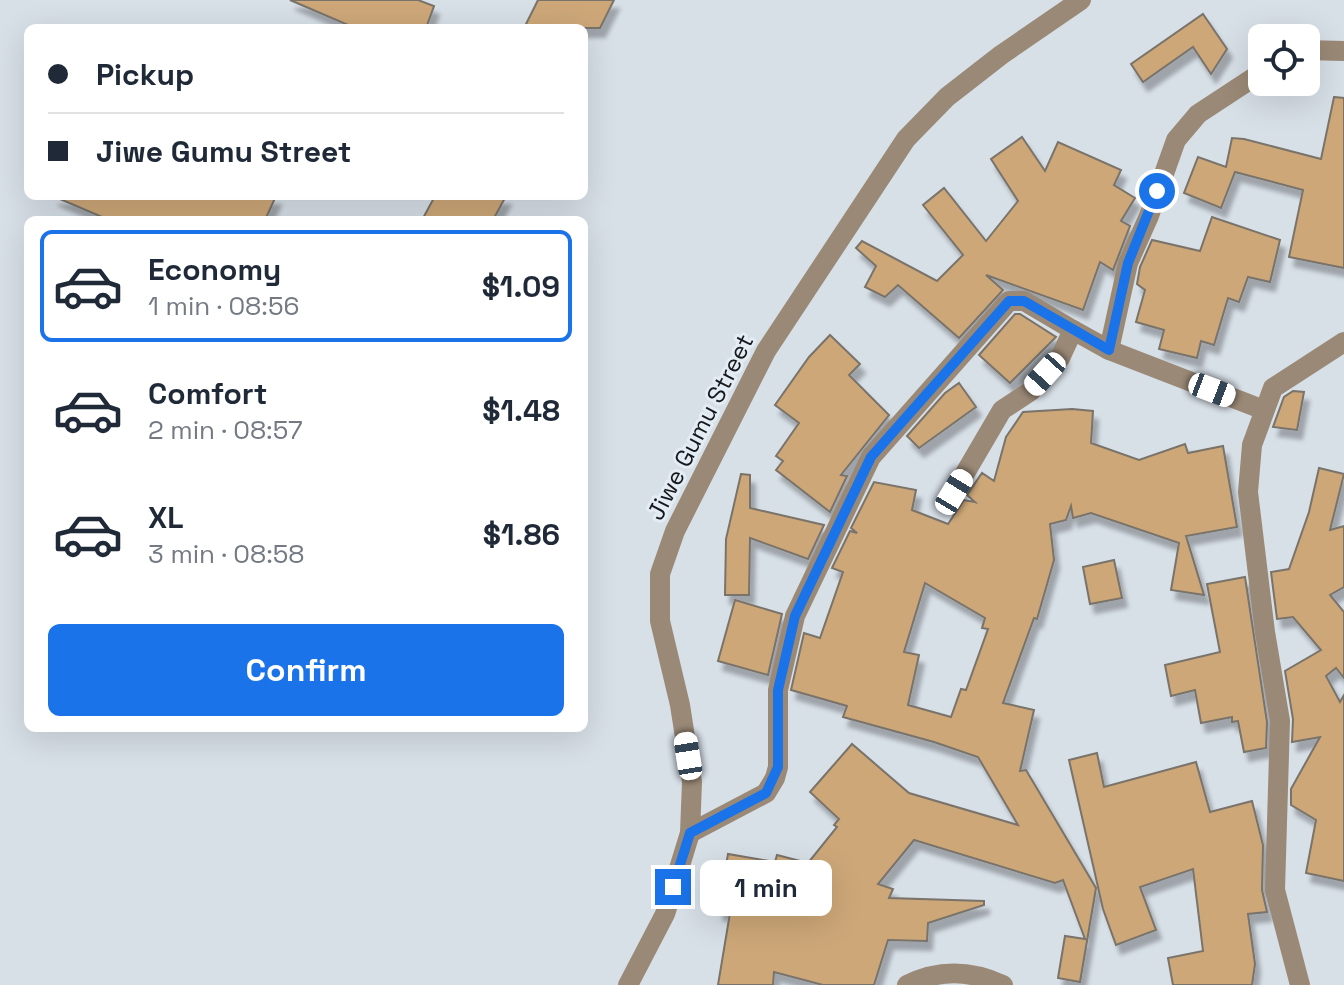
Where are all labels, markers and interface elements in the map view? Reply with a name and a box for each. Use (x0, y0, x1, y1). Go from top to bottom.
map controls (1248, 24, 1320, 96)
button: locate (1248, 24, 1320, 96)
text: Pickup (96, 55, 194, 94)
text: Jiwe Gumu Street (96, 132, 352, 171)
route start (1139, 173, 1175, 209)
icon: car (52, 250, 124, 322)
text: Economy (148, 250, 281, 289)
text: $1.09 (482, 267, 560, 306)
text: 1 min · 08:56 (148, 289, 299, 323)
street label: Jiwe Gumu Street (640, 329, 760, 525)
car (1020, 348, 1070, 400)
car (1185, 370, 1239, 410)
icon: car (52, 374, 124, 446)
text: Comfort (148, 374, 267, 413)
text: $1.48 (482, 391, 560, 430)
text: 2 min · 08:57 (148, 413, 303, 447)
car (931, 465, 977, 519)
icon: car (52, 498, 124, 570)
text: XL (148, 498, 184, 537)
text: $1.86 (483, 515, 560, 554)
text: 3 min · 08:58 (148, 537, 305, 571)
button: Confirm (48, 624, 564, 716)
car (672, 730, 704, 782)
callout: 1 min (701, 859, 833, 915)
route end (655, 869, 691, 905)
text: 1 min (734, 871, 798, 905)

